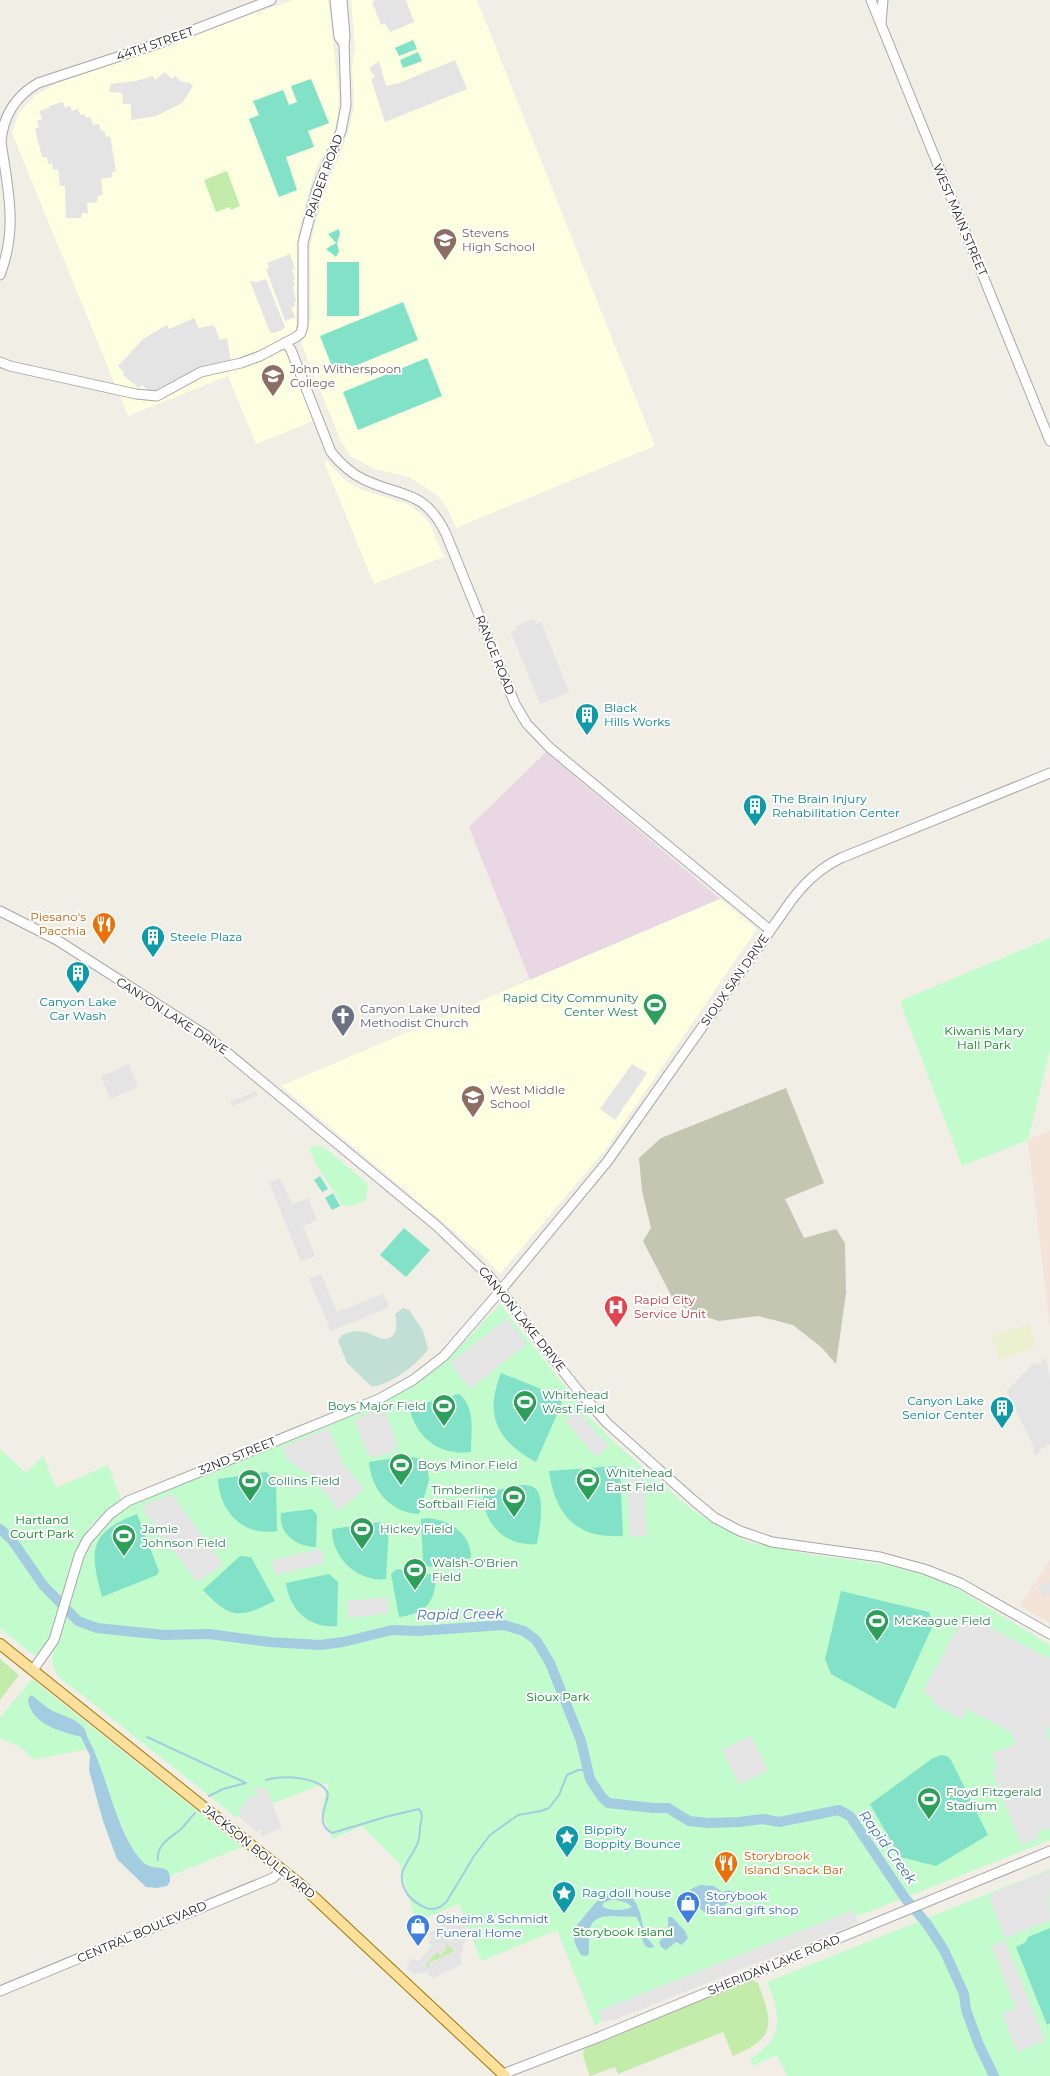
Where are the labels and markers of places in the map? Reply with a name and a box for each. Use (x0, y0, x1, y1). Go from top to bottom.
place label: Stevens High School (462, 225, 535, 254)
school or university icon: Stevens High School (432, 227, 458, 261)
place label: John Witherspoon College (289, 361, 401, 390)
school or university icon: John Witherspoon College (260, 363, 286, 397)
place label: Black Hills Works (604, 700, 670, 729)
building icon: Black Hills Works (574, 702, 600, 736)
place label: The Brain Injury Rehabilitation Center (772, 791, 900, 820)
building icon: The Brain Injury Rehabilitation Center (742, 793, 768, 827)
place label: Piesano's Pacchia (30, 909, 86, 938)
restaurant icon: Piesano's Pacchia (91, 911, 117, 945)
building icon: Steele Plaza (140, 924, 166, 958)
place label: Steele Plaza (170, 929, 242, 944)
building icon: Canyon Lake Car Wash (65, 960, 91, 994)
place label: Rapid City Community Center West (502, 990, 638, 1019)
sports icon: Rapid City Community Center West (642, 992, 668, 1026)
place label: Canyon Lake Car Wash (40, 994, 116, 1023)
place label: Canyon Lake United Methodist Church (360, 1001, 481, 1030)
church icon: Canyon Lake United Methodist Church (330, 1003, 356, 1037)
place label: West Middle School (490, 1082, 565, 1111)
school or university icon: West Middle School (460, 1084, 486, 1118)
place label: Rapid City Service Unit (634, 1292, 706, 1321)
hospital icon: Rapid City Service Unit (603, 1294, 629, 1328)
place label: Whitehead West Field (542, 1387, 609, 1416)
sports icon: Whitehead West Field (512, 1389, 538, 1423)
sports icon: Boys Major Field (431, 1393, 457, 1427)
place label: Canyon Lake Senior Center (902, 1393, 984, 1422)
building icon: Canyon Lake Senior Center (989, 1395, 1015, 1429)
place label: Boys Major Field (327, 1398, 426, 1413)
sports icon: Boys Minor Field (388, 1452, 414, 1486)
place label: Boys Minor Field (418, 1457, 518, 1472)
place label: Whitehead East Field (606, 1465, 673, 1494)
sports icon: Whitehead East Field (575, 1467, 601, 1501)
sports icon: Collins Field (237, 1468, 263, 1502)
place label: Collins Field (268, 1473, 340, 1488)
place label: Timberline Softball Field (418, 1482, 496, 1511)
sports icon: Timberline Softball Field (501, 1484, 527, 1518)
sports icon: Hickey Field (349, 1516, 375, 1550)
place label: Jamie Johnson Field (141, 1521, 226, 1550)
place label: Hickey Field (380, 1521, 453, 1536)
sports icon: Jamie Johnson Field (111, 1523, 137, 1557)
place label: Walsh-O'Brien Field (432, 1555, 518, 1584)
sports icon: Walsh-O'Brien Field (402, 1557, 428, 1591)
sports icon: McKeague Field (864, 1608, 890, 1642)
place label: McKeague Field (894, 1613, 991, 1628)
place label: Floyd Fitzgerald Stadium (946, 1784, 1042, 1813)
sports icon: Floyd Fitzgerald Stadium (916, 1786, 942, 1820)
place label: Bippity Boppity Bounce (584, 1822, 681, 1851)
place icon: Bippity Boppity Bounce (554, 1824, 580, 1858)
place label: Storybrook Island Snack Bar (744, 1848, 844, 1877)
restaurant icon: Storybrook Island Snack Bar (713, 1850, 739, 1884)
place icon: Rag doll house (551, 1880, 577, 1914)
place label: Rag doll house (582, 1885, 671, 1900)
place label: Storybook Island gift shop (706, 1888, 798, 1917)
shop icon: Storybook Island gift shop (675, 1890, 701, 1924)
place label: Osheim & Schmidt Funeral Home (436, 1911, 549, 1940)
shop icon: Osheim & Schmidt Funeral Home (405, 1913, 431, 1947)

